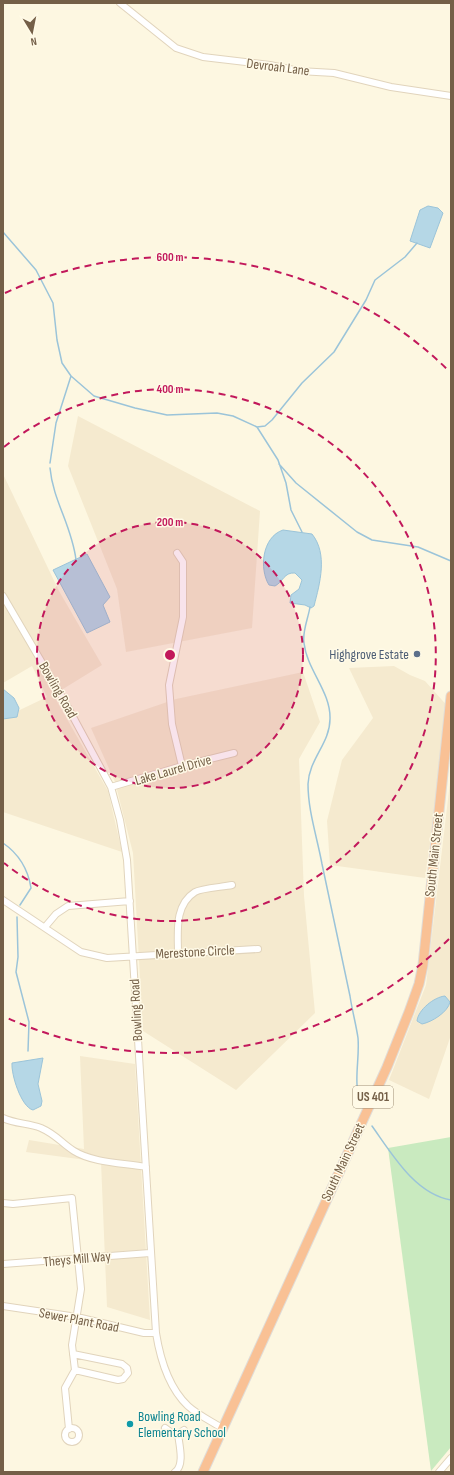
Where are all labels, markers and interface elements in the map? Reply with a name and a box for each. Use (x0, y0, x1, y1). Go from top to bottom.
north arrow (12, 12, 52, 52)
text: N (30, 34, 38, 48)
street label: Devroah Lane (246, 55, 310, 79)
text: 600 m (157, 250, 183, 265)
text: 400 m (157, 382, 183, 397)
text: 200 m (157, 515, 183, 530)
place label: Highgrove Estate (329, 646, 409, 663)
centre of rings (163, 648, 177, 662)
marker: Highgrove Estate (412, 649, 422, 659)
street label: Bowling Road (35, 659, 81, 721)
street label: Lake Laurel Drive (133, 751, 213, 789)
street label: South Main Street (421, 812, 447, 898)
street label: Merestone Circle (155, 941, 235, 963)
street label: Bowling Road (126, 978, 146, 1042)
road number: US 401 (353, 1086, 393, 1108)
street label: South Main Street (318, 1120, 368, 1204)
street label: Theys Mill Way (43, 1248, 112, 1270)
street label: Sewer Plant Road (38, 1304, 121, 1336)
place label: Bowling Road Elementary School (138, 1408, 226, 1441)
marker: Bowling Road Elementary School (125, 1419, 135, 1429)

